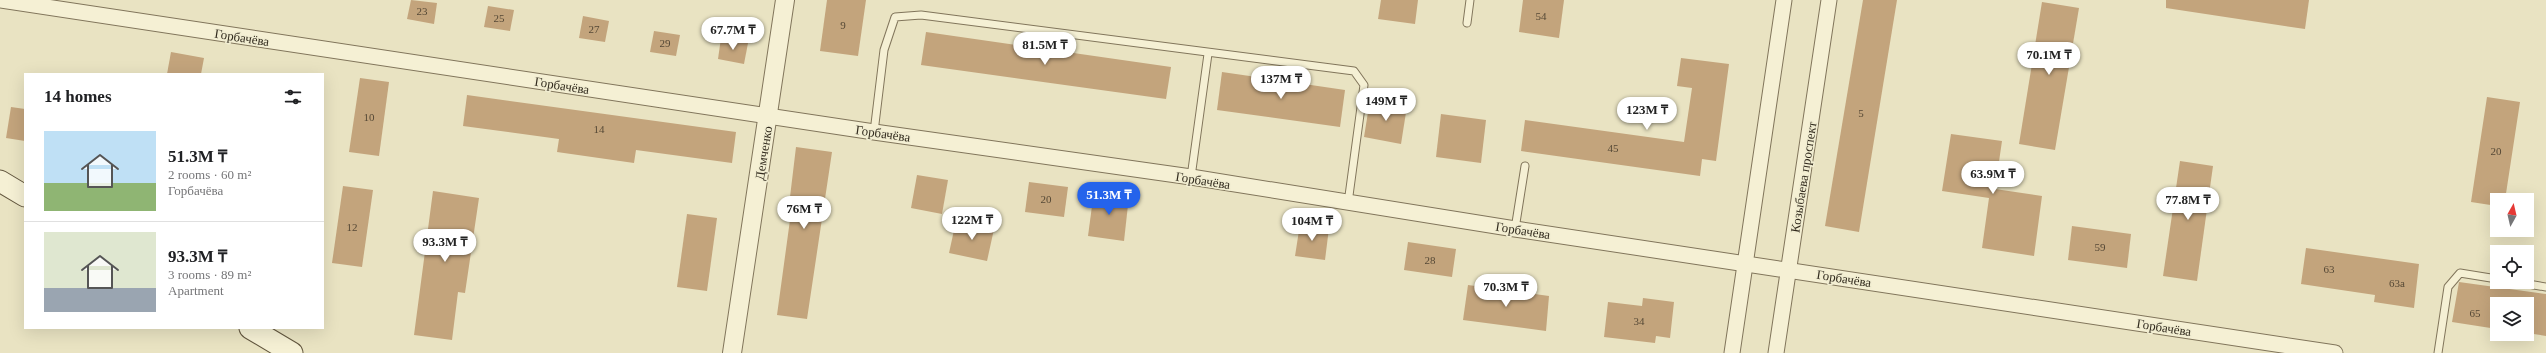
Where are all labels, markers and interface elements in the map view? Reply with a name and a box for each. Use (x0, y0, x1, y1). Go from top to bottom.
house number: 23 (417, 5, 428, 17)
house number: 54 (1536, 10, 1547, 22)
house number: 25 (494, 12, 505, 24)
pin: 67.7M ₸ (696, 17, 770, 51)
house number: 9 (840, 19, 846, 31)
text: 67.7M ₸ (710, 22, 756, 37)
house number: 27 (589, 23, 600, 35)
street label: Горбачёва (213, 26, 271, 49)
pin: 81.5M ₸ (1008, 32, 1082, 66)
house number: 29 (660, 37, 671, 49)
text: 81.5M ₸ (1022, 37, 1068, 52)
pin: 70.1M ₸ (2012, 42, 2086, 76)
text: 70.1M ₸ (2026, 47, 2072, 62)
pin: 137M ₸ (1248, 66, 1314, 100)
text: 137M ₸ (1260, 71, 1302, 86)
street label: Горбачёва (533, 74, 591, 97)
icon: filters (282, 86, 304, 108)
text: 14 homes (44, 87, 112, 106)
pin: 149M ₸ (1353, 88, 1419, 122)
text: 149M ₸ (1365, 93, 1407, 108)
pin: 123M ₸ (1614, 97, 1680, 131)
text: 123M ₸ (1626, 102, 1668, 117)
house number: 5 (1858, 107, 1864, 119)
house number: 10 (364, 111, 375, 123)
street label: Козыбаева проспект (1787, 120, 1820, 234)
street label: Горбачёва (855, 122, 912, 145)
house number: 14 (594, 123, 605, 135)
street label: Демченко (752, 125, 775, 181)
house number: 45 (1608, 142, 1619, 154)
house number: 20 (2491, 145, 2502, 157)
icon: home (76, 147, 124, 195)
text: 51.3M ₸ (168, 147, 227, 166)
pin: 63.9M ₸ (1956, 161, 2030, 195)
text: 63.9M ₸ (1970, 166, 2016, 181)
text: 2 rooms · 60 m² (168, 167, 251, 182)
street label: Горбачёва (1174, 169, 1232, 192)
pin: 51.3M ₸ (1072, 182, 1146, 216)
text: Горбачёва (168, 183, 223, 198)
text: 51.3M ₸ (1086, 187, 1132, 202)
pin: 77.8M ₸ (2151, 187, 2225, 221)
text: 77.8M ₸ (2165, 192, 2211, 207)
house number: 20 (1041, 193, 1052, 205)
north arrow (2490, 193, 2534, 237)
map controls (2490, 193, 2534, 341)
pin: 76M ₸ (776, 196, 832, 230)
text: 76M ₸ (786, 201, 822, 216)
pin: 122M ₸ (939, 207, 1005, 241)
pin: 104M ₸ (1279, 208, 1345, 242)
text: 122M ₸ (951, 212, 993, 227)
text: 104M ₸ (1291, 213, 1333, 228)
street label: Горбачёва (1494, 219, 1552, 242)
house number: 12 (347, 221, 358, 233)
pin: 93.3M ₸ (408, 229, 482, 263)
text: 93.3M ₸ (422, 234, 468, 249)
house number: 59 (2095, 241, 2106, 253)
button: locate (2490, 245, 2534, 289)
text: 93.3M ₸ (168, 247, 227, 266)
icon: home (76, 248, 124, 296)
house number: 28 (1425, 254, 1436, 266)
house number: 63 (2324, 263, 2335, 275)
text: 3 rooms · 89 m² (168, 267, 251, 282)
street label: Горбачёва (1815, 267, 1873, 290)
pin: 70.3M ₸ (1469, 274, 1543, 308)
house number: 63а (2389, 277, 2405, 289)
text: 70.3M ₸ (1483, 279, 1529, 294)
text: Apartment (168, 283, 224, 298)
button: layers (2490, 297, 2534, 341)
house number: 65 (2470, 307, 2481, 319)
house number: 34 (1634, 315, 1645, 327)
street label: Горбачёва (2135, 316, 2193, 339)

